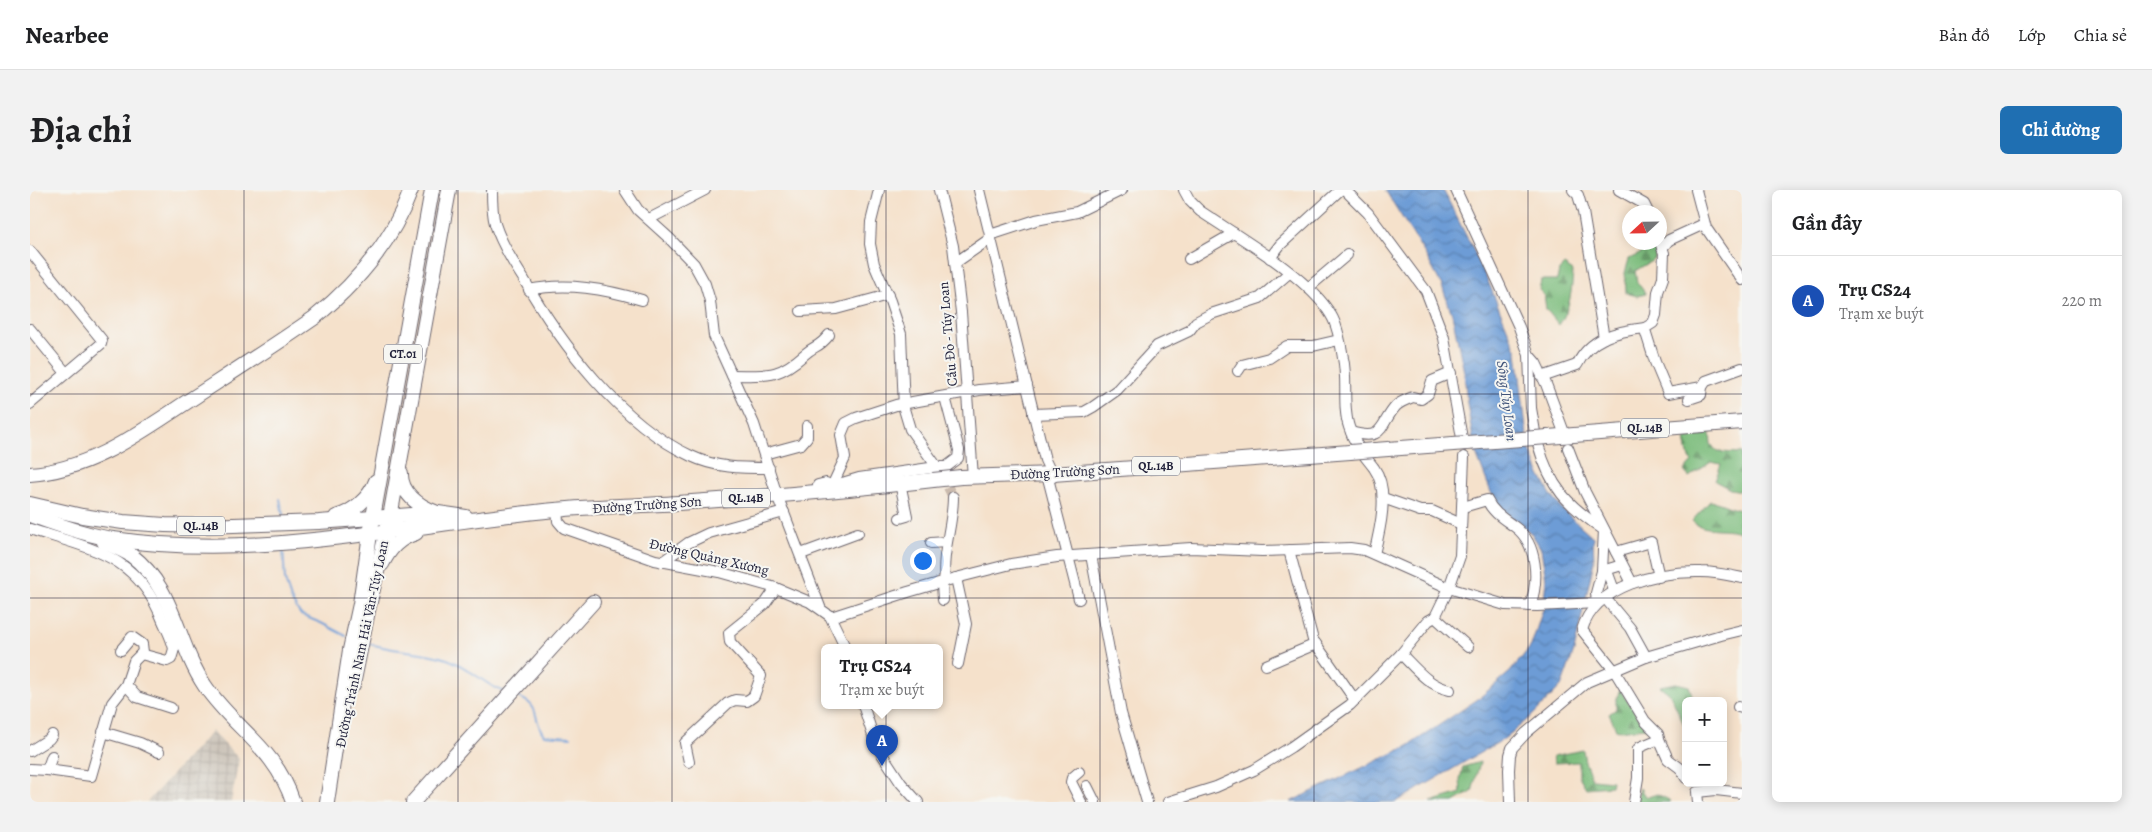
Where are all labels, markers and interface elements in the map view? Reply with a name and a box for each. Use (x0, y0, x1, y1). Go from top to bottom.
text: Nearbee (25, 19, 109, 51)
text: Bản đồ (1939, 23, 1990, 47)
text: Lớp (2018, 23, 2046, 47)
text: Chia sẻ (2074, 23, 2127, 47)
text: Địa chỉ (30, 106, 132, 154)
button: Chỉ đường (2000, 106, 2122, 154)
north arrow (1622, 205, 1667, 250)
text: Gần đây (1792, 209, 1862, 237)
text: Trụ CS24 (1839, 277, 1911, 303)
street label: Cầu Đỏ - Túy Loan (934, 281, 962, 387)
text: A (1803, 290, 1813, 312)
text: 220 m (2062, 290, 2102, 312)
text: Trạm xe buýt (1839, 303, 1924, 325)
road number: CT.01 (384, 344, 422, 363)
water label: Sông Túy Loan (1492, 359, 1522, 443)
road number: QL.14B (1621, 418, 1669, 438)
road number: QL.14B (1132, 456, 1180, 476)
street label: Đường Trường Sơn (1010, 460, 1120, 484)
road number: QL.14B (722, 488, 770, 508)
street label: Đường Trường Sơn (592, 492, 703, 518)
road number: QL.14B (177, 516, 225, 536)
street label: Đường Quảng Xương (647, 534, 771, 580)
street label: Đường Tránh Nam Hải Vân-Túy Loan (331, 538, 393, 749)
your location (910, 548, 936, 574)
popup (821, 644, 943, 709)
text: Trụ CS24 (840, 653, 912, 679)
text: Trạm xe buýt (840, 679, 924, 701)
map controls (1682, 697, 1727, 787)
button: + (1682, 697, 1727, 742)
pin: A (866, 725, 898, 766)
button: − (1682, 742, 1727, 787)

